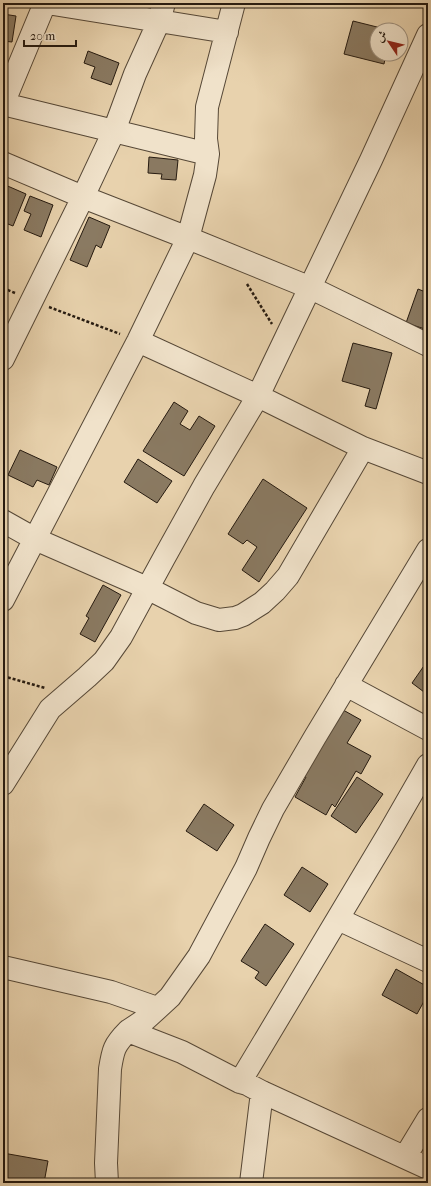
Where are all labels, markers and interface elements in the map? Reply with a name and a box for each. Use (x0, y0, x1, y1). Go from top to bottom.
scale bar (24, 22, 76, 48)
north arrow (369, 22, 409, 62)
text: ش (373, 28, 390, 45)
text: 20 m (30, 29, 55, 43)

